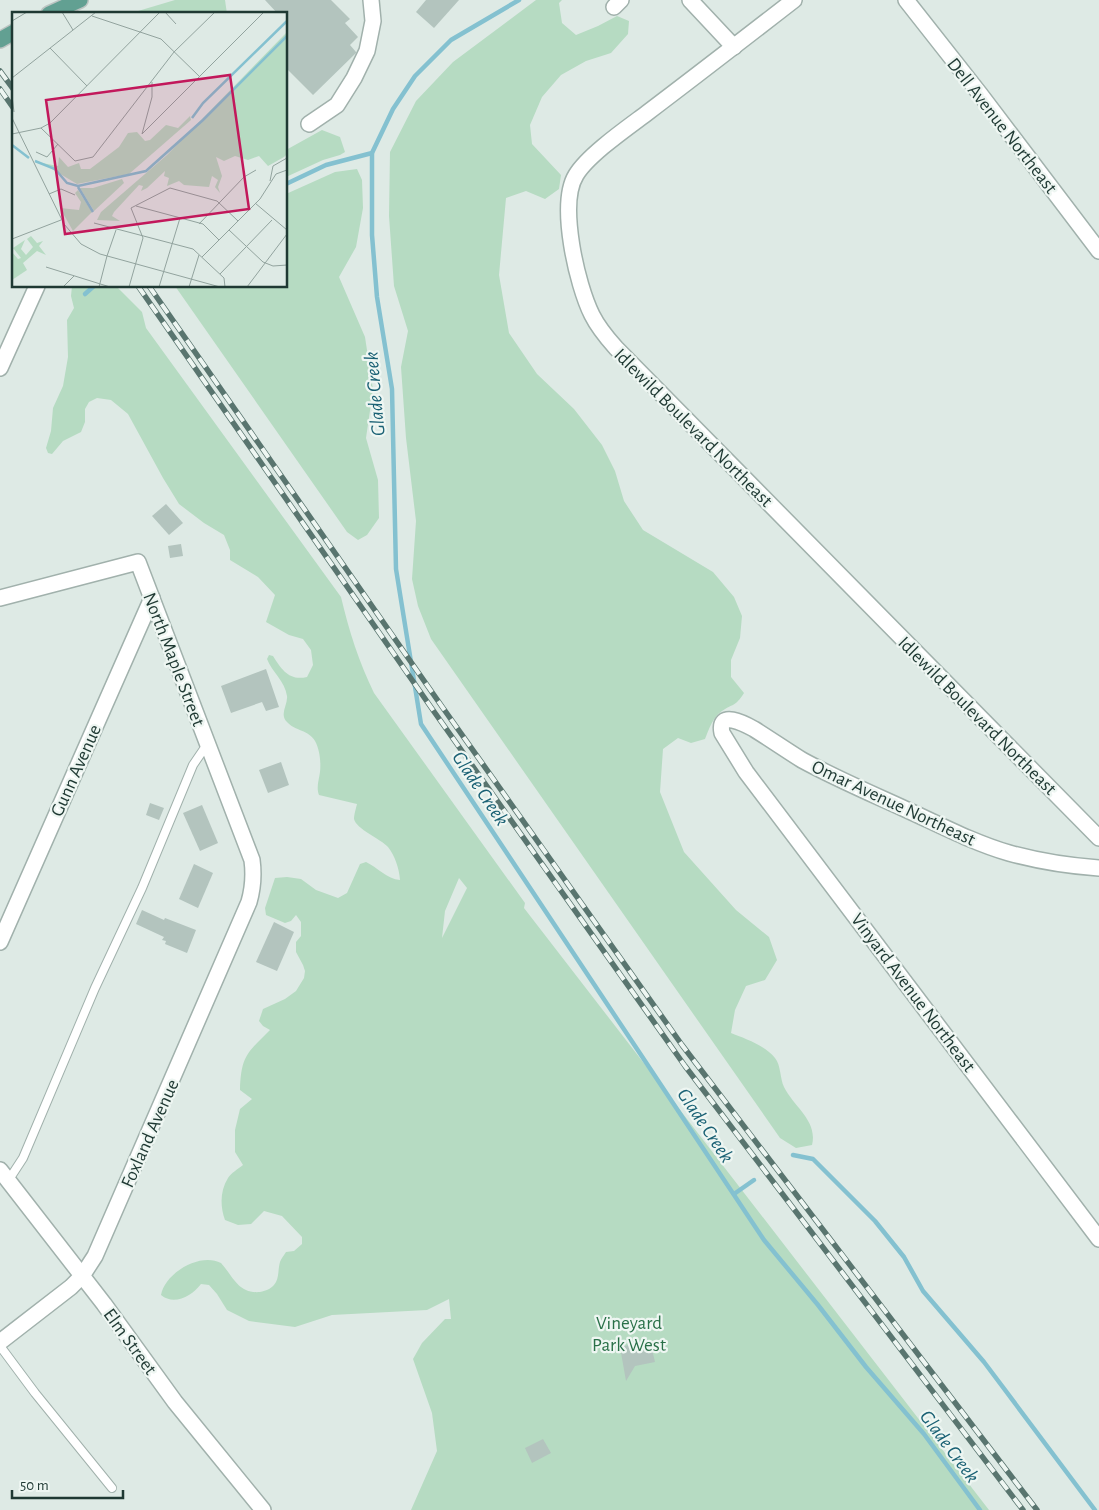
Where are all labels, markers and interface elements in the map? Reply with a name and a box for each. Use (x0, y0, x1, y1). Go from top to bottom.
inset map (12, 12, 288, 288)
street label: Dell Avenue Northeast (943, 54, 1061, 197)
street label: Idlewild Boulevard Northeast (610, 345, 776, 511)
water label: Glade Creek (361, 351, 389, 437)
street label: North Maple Street (139, 590, 208, 729)
street label: Idlewild Boulevard Northeast (894, 633, 1060, 799)
street label: Gunn Avenue (48, 722, 105, 819)
water label: Glade Creek (448, 748, 512, 829)
street label: Omar Avenue Northeast (809, 757, 978, 850)
street label: Vinyard Avenue Northeast (847, 910, 979, 1076)
street label: Foxland Avenue (118, 1077, 183, 1191)
water label: Glade Creek (673, 1085, 737, 1166)
street label: Elm Street (99, 1305, 160, 1379)
park label: Vineyard Park West (592, 1314, 666, 1355)
water label: Glade Creek (916, 1407, 983, 1486)
scale bar (12, 1468, 124, 1500)
text: 50 m (20, 1478, 49, 1493)

